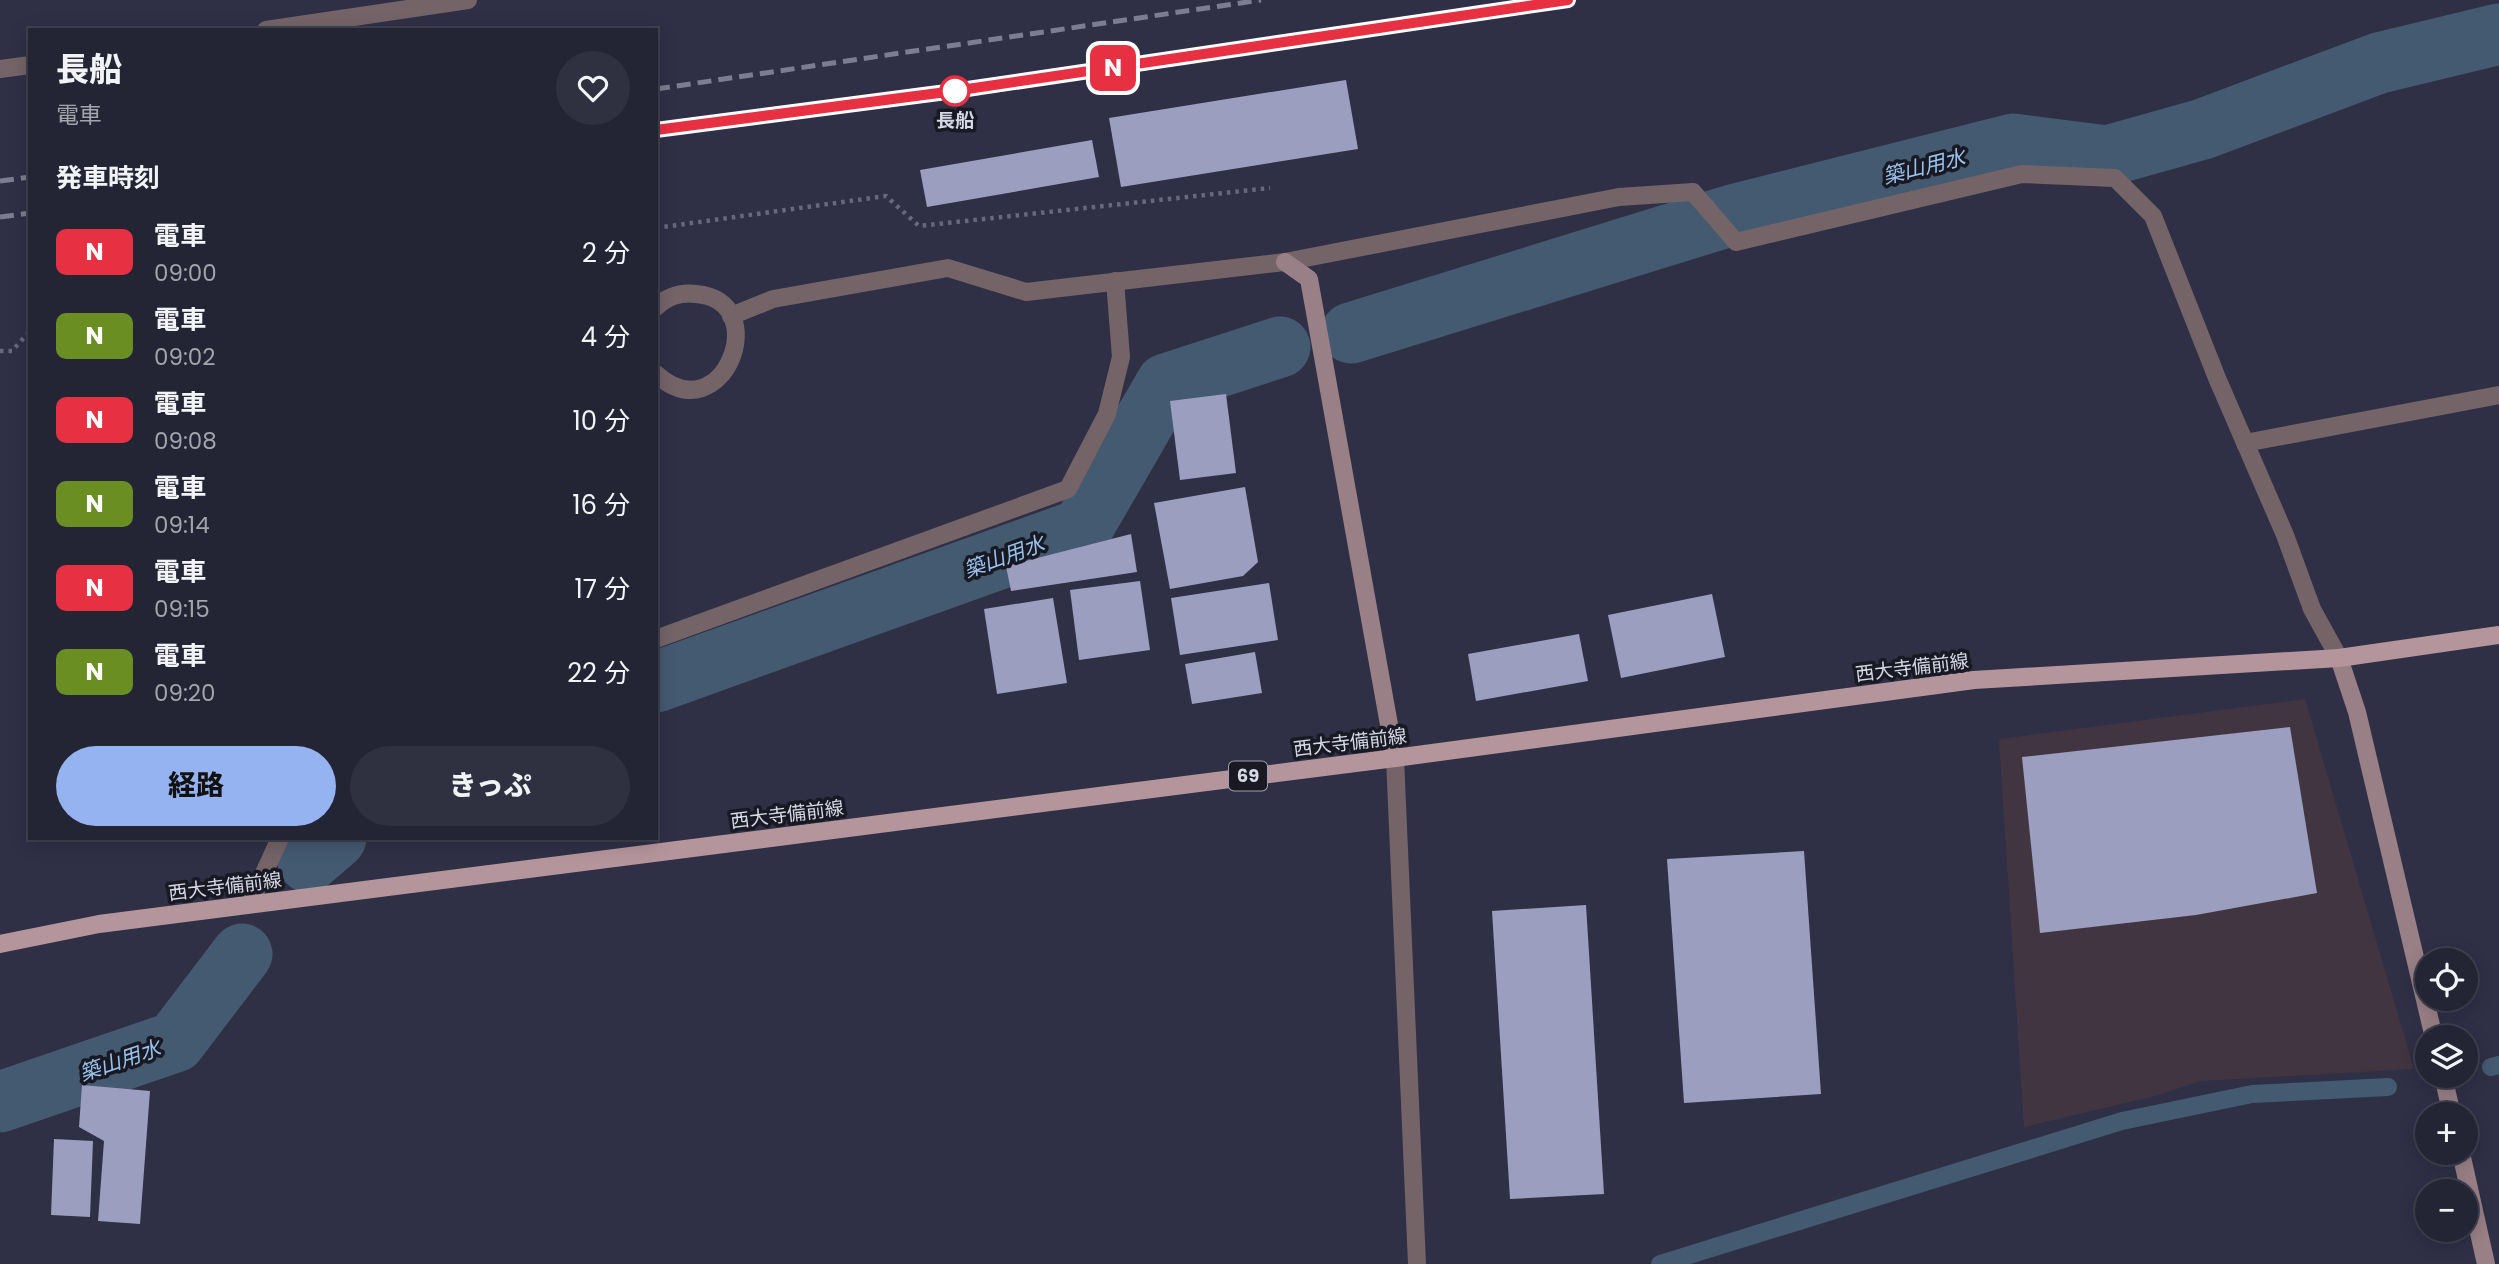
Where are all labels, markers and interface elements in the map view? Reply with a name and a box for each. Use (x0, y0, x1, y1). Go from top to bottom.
line badge: N (1090, 45, 1136, 91)
text: 長船 (56, 46, 122, 93)
button: heart (556, 51, 630, 125)
text: N (1104, 51, 1122, 84)
marker: 長船 (940, 76, 970, 106)
text: 電車 (56, 99, 102, 131)
place label: 長船 (936, 107, 975, 134)
water label: 築山用水 (1880, 142, 1970, 191)
text: 発車時刻 (56, 160, 160, 196)
text: 電車 (154, 218, 206, 254)
text: N (85, 235, 104, 268)
text: 2 分 (582, 235, 630, 271)
text: 09:00 (154, 257, 217, 289)
text: 電車 (154, 302, 206, 338)
text: N (85, 319, 104, 352)
text: 4 分 (581, 319, 630, 355)
text: 09:02 (154, 341, 216, 373)
text: 電車 (154, 386, 206, 422)
text: N (85, 403, 104, 436)
text: 10 分 (572, 403, 630, 439)
text: 09:08 (154, 425, 217, 457)
text: 電車 (154, 470, 206, 506)
text: N (85, 487, 104, 520)
text: 16 分 (572, 487, 630, 523)
text: 09:14 (154, 509, 210, 541)
water label: 築山用水 (959, 528, 1050, 585)
text: 電車 (154, 554, 206, 590)
text: N (85, 571, 104, 604)
text: 17 分 (575, 571, 630, 607)
text: 09:15 (154, 593, 210, 625)
text: 電車 (154, 638, 206, 674)
street label: 西大寺備前線 (1854, 647, 1970, 688)
text: N (85, 655, 104, 688)
text: 22 分 (567, 655, 630, 691)
text: 09:20 (154, 677, 216, 709)
street label: 西大寺備前線 (1292, 722, 1408, 763)
button: 経路 (56, 746, 336, 826)
button: きっぷ (350, 746, 630, 826)
road number: 69 (1229, 762, 1267, 790)
street label: 西大寺備前線 (729, 794, 845, 835)
street label: 西大寺備前線 (167, 866, 283, 907)
map controls (2415, 948, 2478, 1242)
button: locate (2415, 948, 2478, 1011)
button: layers (2415, 1025, 2478, 1088)
water label: 築山用水 (75, 1032, 166, 1088)
button: + (2415, 1102, 2478, 1165)
button: − (2415, 1179, 2478, 1242)

